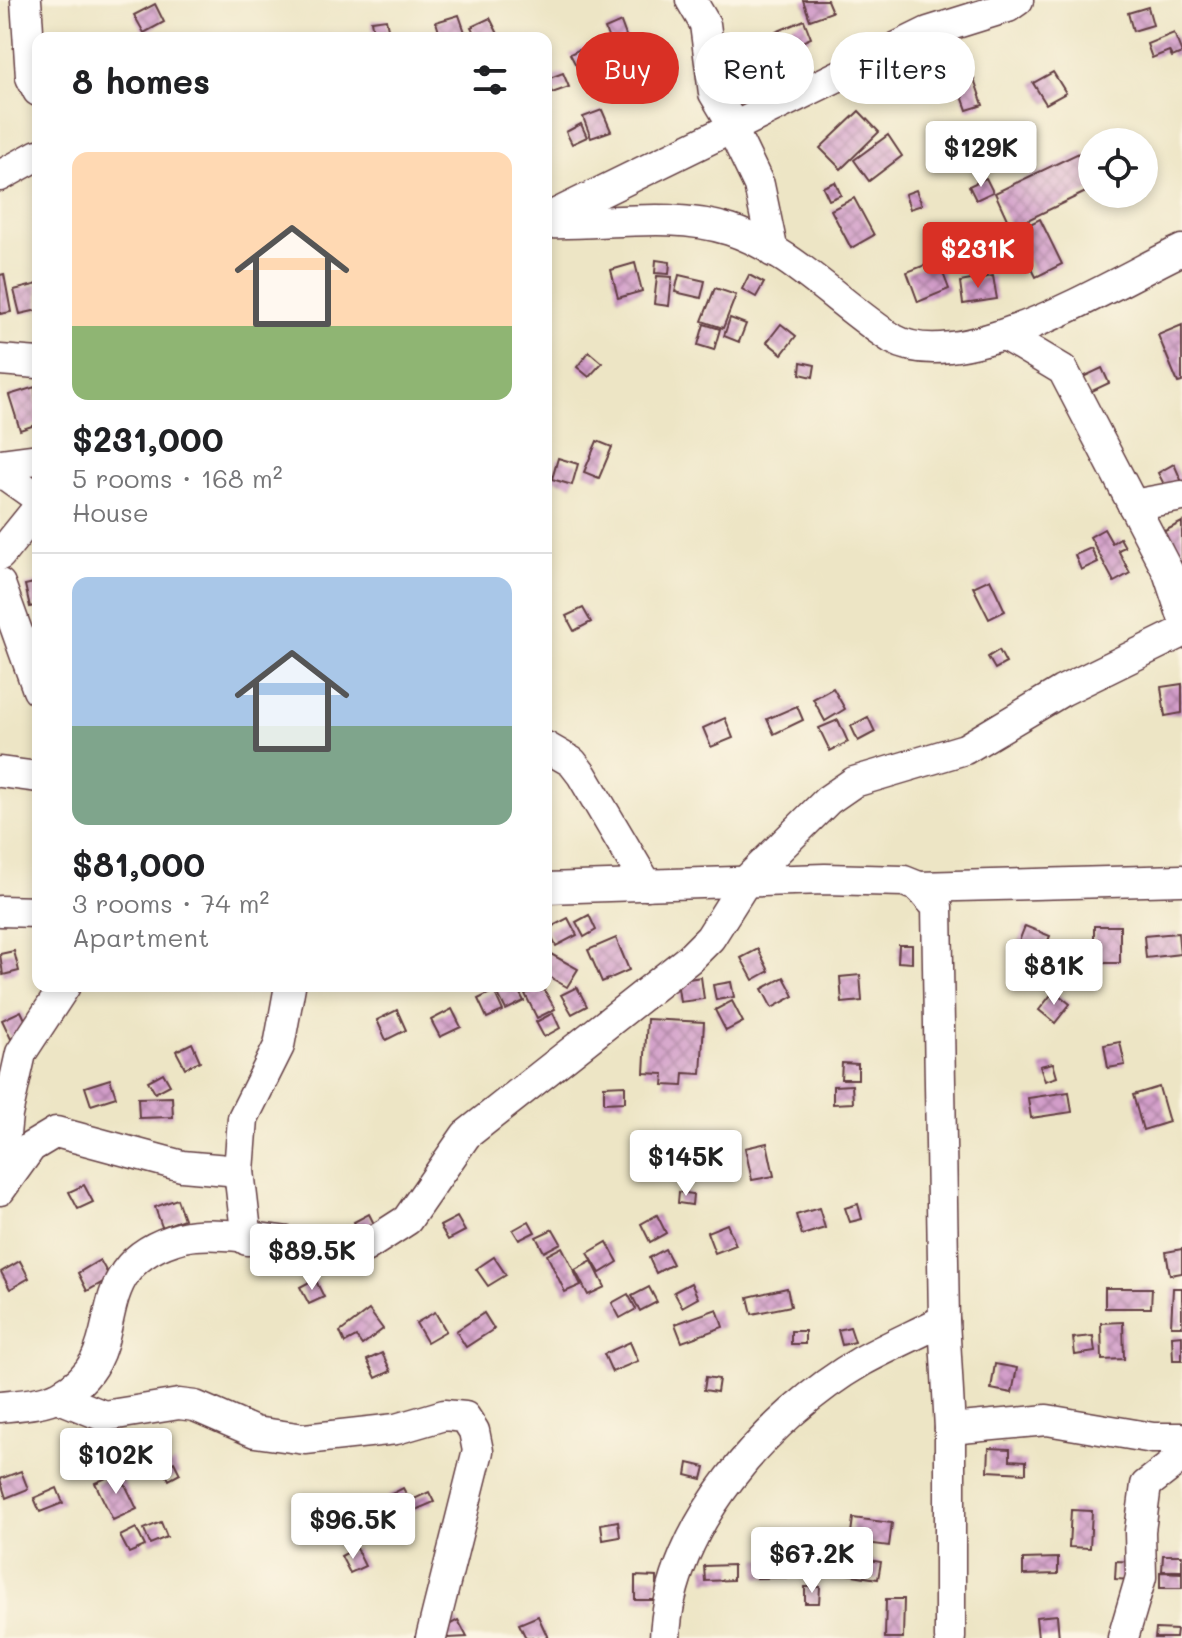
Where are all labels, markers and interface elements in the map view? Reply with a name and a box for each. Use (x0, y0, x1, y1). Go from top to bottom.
chip: Buy (576, 32, 679, 104)
chip: Rent (695, 32, 814, 104)
chip: Filters (830, 32, 975, 104)
text: 8 homes (72, 58, 210, 103)
icon: filters (468, 58, 512, 102)
pin: $129K (925, 121, 1037, 189)
map controls (1078, 128, 1158, 208)
button: locate (1078, 128, 1158, 208)
text: $129K (944, 130, 1018, 164)
icon: home (220, 204, 364, 348)
pin: $231K (922, 222, 1034, 290)
text: $231K (941, 231, 1015, 265)
text: $231,000 (72, 416, 224, 461)
text: 5 rooms · 168 m² (72, 461, 283, 495)
text: House (72, 495, 149, 529)
icon: home (220, 629, 364, 773)
text: $81,000 (72, 841, 205, 886)
text: 3 rooms · 74 m² (72, 886, 269, 920)
text: Apartment (72, 920, 209, 954)
pin: $81K (1007, 939, 1101, 1007)
text: $81K (1024, 948, 1084, 982)
pin: $145K (630, 1130, 742, 1198)
text: $145K (648, 1139, 724, 1173)
pin: $89.5K (247, 1224, 377, 1292)
text: $89.5K (268, 1233, 356, 1267)
pin: $102K (60, 1428, 172, 1496)
text: $102K (78, 1437, 154, 1471)
pin: $96.5K (288, 1493, 418, 1561)
text: $96.5K (309, 1502, 397, 1536)
pin: $67.2K (747, 1527, 877, 1595)
text: $67.2K (769, 1536, 855, 1570)

